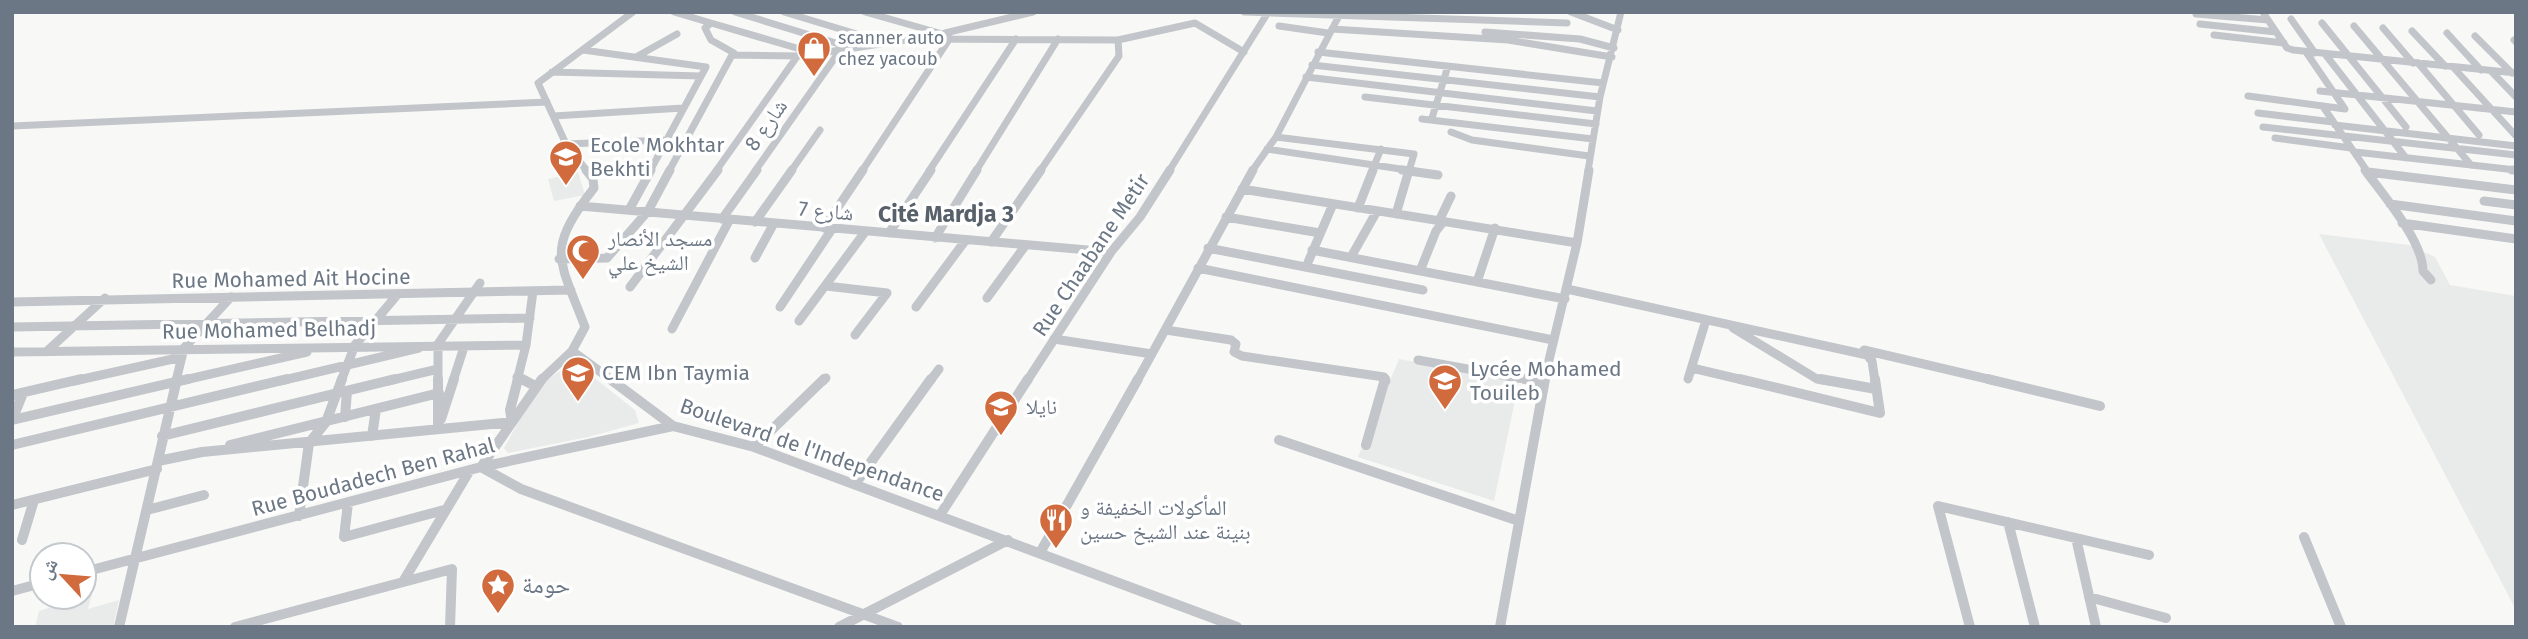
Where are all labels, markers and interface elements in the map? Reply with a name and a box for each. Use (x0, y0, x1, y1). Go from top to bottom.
place label: scanner auto chez yacoub (838, 27, 944, 70)
shop icon: scanner auto chez yacoub (795, 29, 833, 78)
street label: شارع 8 (739, 94, 793, 156)
place label: Ecole Mokhtar Bekhti (590, 132, 724, 182)
school or university icon: Ecole Mokhtar Bekhti (547, 138, 585, 187)
street label: Rue Chaabane Metir (1027, 169, 1155, 341)
street label: شارع 7 (798, 196, 854, 226)
district label: Cité Mardja 3 (878, 200, 1014, 228)
place label: مسجد الأنصار الشيخ علي (607, 226, 712, 279)
mosque icon: مسجد الأنصار الشيخ علي (564, 232, 602, 281)
street label: Rue Mohamed Ait Hocine (171, 264, 411, 294)
street label: Rue Mohamed Belhadj (162, 315, 376, 345)
school or university icon: CEM Ibn Taymia (559, 354, 597, 403)
place label: Lycée Mohamed Touileb (1470, 356, 1622, 406)
place label: CEM Ibn Taymia (602, 360, 750, 386)
school or university icon: Lycée Mohamed Touileb (1426, 362, 1464, 411)
school or university icon: نايلا (982, 388, 1020, 437)
street label: Boulevard de l'Independance (676, 392, 948, 508)
place label: نايلا (1026, 394, 1057, 420)
street label: Rue Boudadech Ben Rahal (249, 432, 497, 522)
place label: المأكولات الخفيفة و بنينة عند الشيخ حسين (1080, 495, 1251, 545)
restaurant icon: المأكولات الخفيفة و بنينة عند الشيخ حسين (1037, 501, 1075, 550)
north arrow (28, 541, 98, 611)
text: ش (33, 555, 63, 583)
place icon: حومة (479, 566, 517, 615)
place label: حومة (522, 571, 570, 599)

